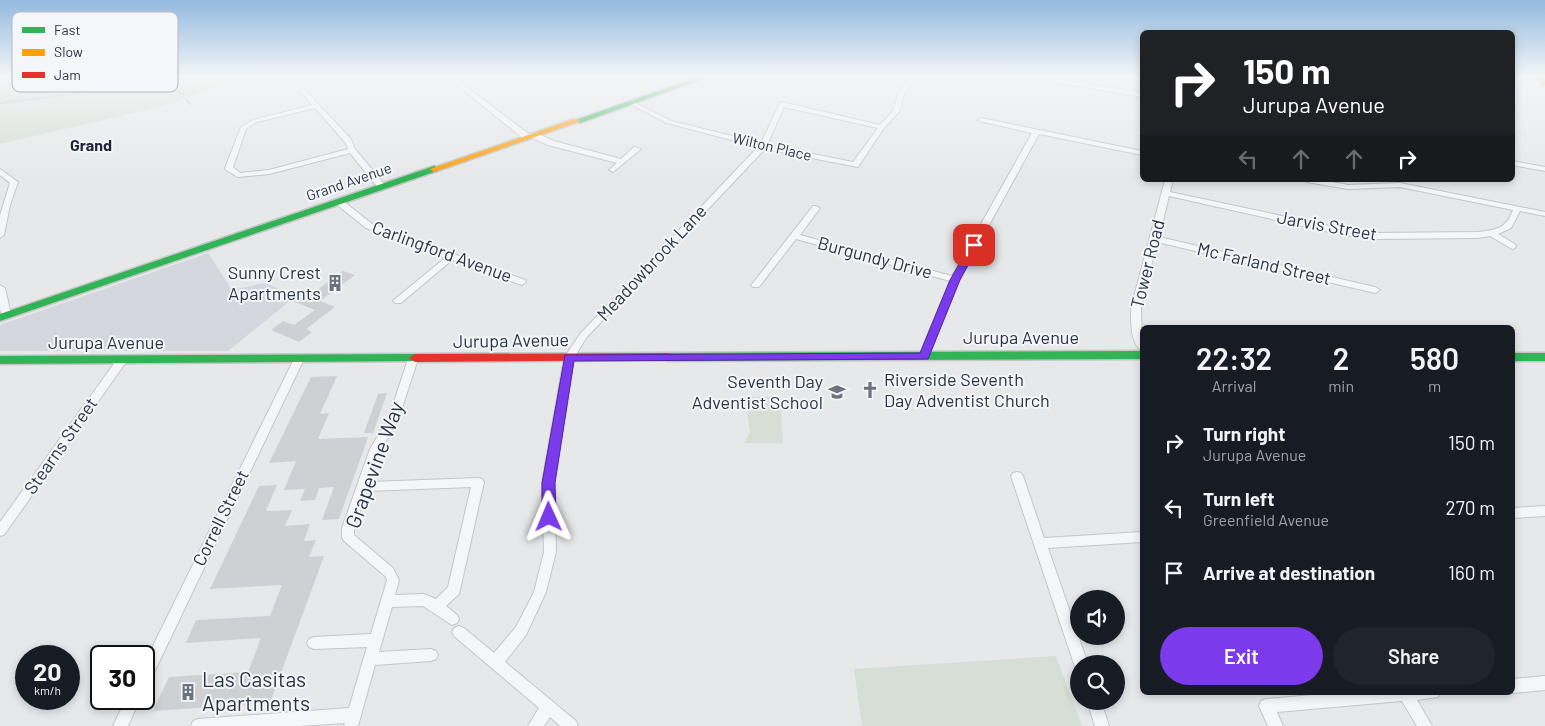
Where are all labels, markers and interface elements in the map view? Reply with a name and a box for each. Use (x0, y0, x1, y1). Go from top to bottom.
legend (12, 12, 178, 92)
text: Fast (54, 21, 80, 38)
text: Slow (54, 43, 83, 60)
text: 150 m (1243, 49, 1330, 91)
icon: right (1160, 50, 1225, 115)
text: Jam (54, 66, 81, 83)
text: Jurupa Avenue (1243, 91, 1385, 117)
street label: Wilton Place (731, 128, 814, 164)
district label: Grand (70, 135, 112, 154)
icon: left (1234, 145, 1262, 173)
icon: ahead (1287, 145, 1315, 173)
icon: ahead (1340, 145, 1368, 173)
icon: right (1393, 145, 1421, 173)
street label: Grand Avenue (304, 158, 394, 204)
street label: Meadowbrook Lane (592, 200, 711, 325)
street label: Jarvis Street (1275, 205, 1379, 245)
street label: Carlingford Avenue (369, 216, 515, 287)
street label: Tower Road (1125, 217, 1169, 310)
pin (953, 224, 995, 266)
street label: Burgundy Drive (816, 231, 935, 283)
icon: arrive (960, 231, 988, 259)
street label: Mc Farland Street (1195, 237, 1333, 289)
place label: Sunny Crest Apartments (228, 261, 321, 304)
building icon: Sunny Crest Apartments (325, 273, 345, 293)
street label: Jurupa Avenue (963, 326, 1079, 348)
street label: Jurupa Avenue (453, 328, 569, 352)
street label: Jurupa Avenue (48, 331, 164, 353)
text: 22:32 (1196, 340, 1272, 376)
text: 2 (1333, 340, 1349, 376)
text: 580 (1410, 340, 1459, 376)
place label: Riverside Seventh Day Adventist Church (884, 368, 1050, 411)
place label: Seventh Day Adventist School (692, 370, 823, 413)
text: Arrival (1212, 376, 1256, 395)
text: min (1328, 376, 1354, 395)
text: m (1428, 376, 1441, 395)
church icon: Riverside Seventh Day Adventist Church (860, 380, 880, 400)
school or university icon: Seventh Day Adventist School (827, 382, 847, 402)
street label: Stearns Street (19, 393, 102, 498)
street label: Grapevine Way (339, 397, 408, 531)
text: Turn right (1203, 422, 1285, 445)
icon: right (1160, 429, 1188, 457)
text: 150 m (1448, 431, 1495, 454)
text: Jurupa Avenue (1203, 445, 1306, 464)
street label: Correll Street (187, 466, 253, 569)
text: Turn left (1203, 487, 1274, 510)
position arrow (522, 490, 574, 542)
icon: left (1160, 494, 1188, 522)
text: 270 m (1446, 496, 1495, 519)
text: Greenfield Avenue (1203, 510, 1329, 529)
icon: arrive (1160, 559, 1188, 587)
text: Arrive at destination (1203, 561, 1375, 584)
text: 160 m (1448, 561, 1495, 584)
map controls (1070, 590, 1125, 710)
button: sound (1070, 590, 1125, 645)
button: Exit (1160, 627, 1323, 685)
button: Share (1333, 627, 1495, 685)
speed limit sign: 30 (90, 645, 155, 710)
button: search (1070, 655, 1125, 710)
text: 20 (33, 656, 62, 686)
place label: Las Casitas Apartments (202, 666, 310, 715)
building icon: Las Casitas Apartments (178, 682, 198, 702)
text: km/h (34, 683, 61, 697)

